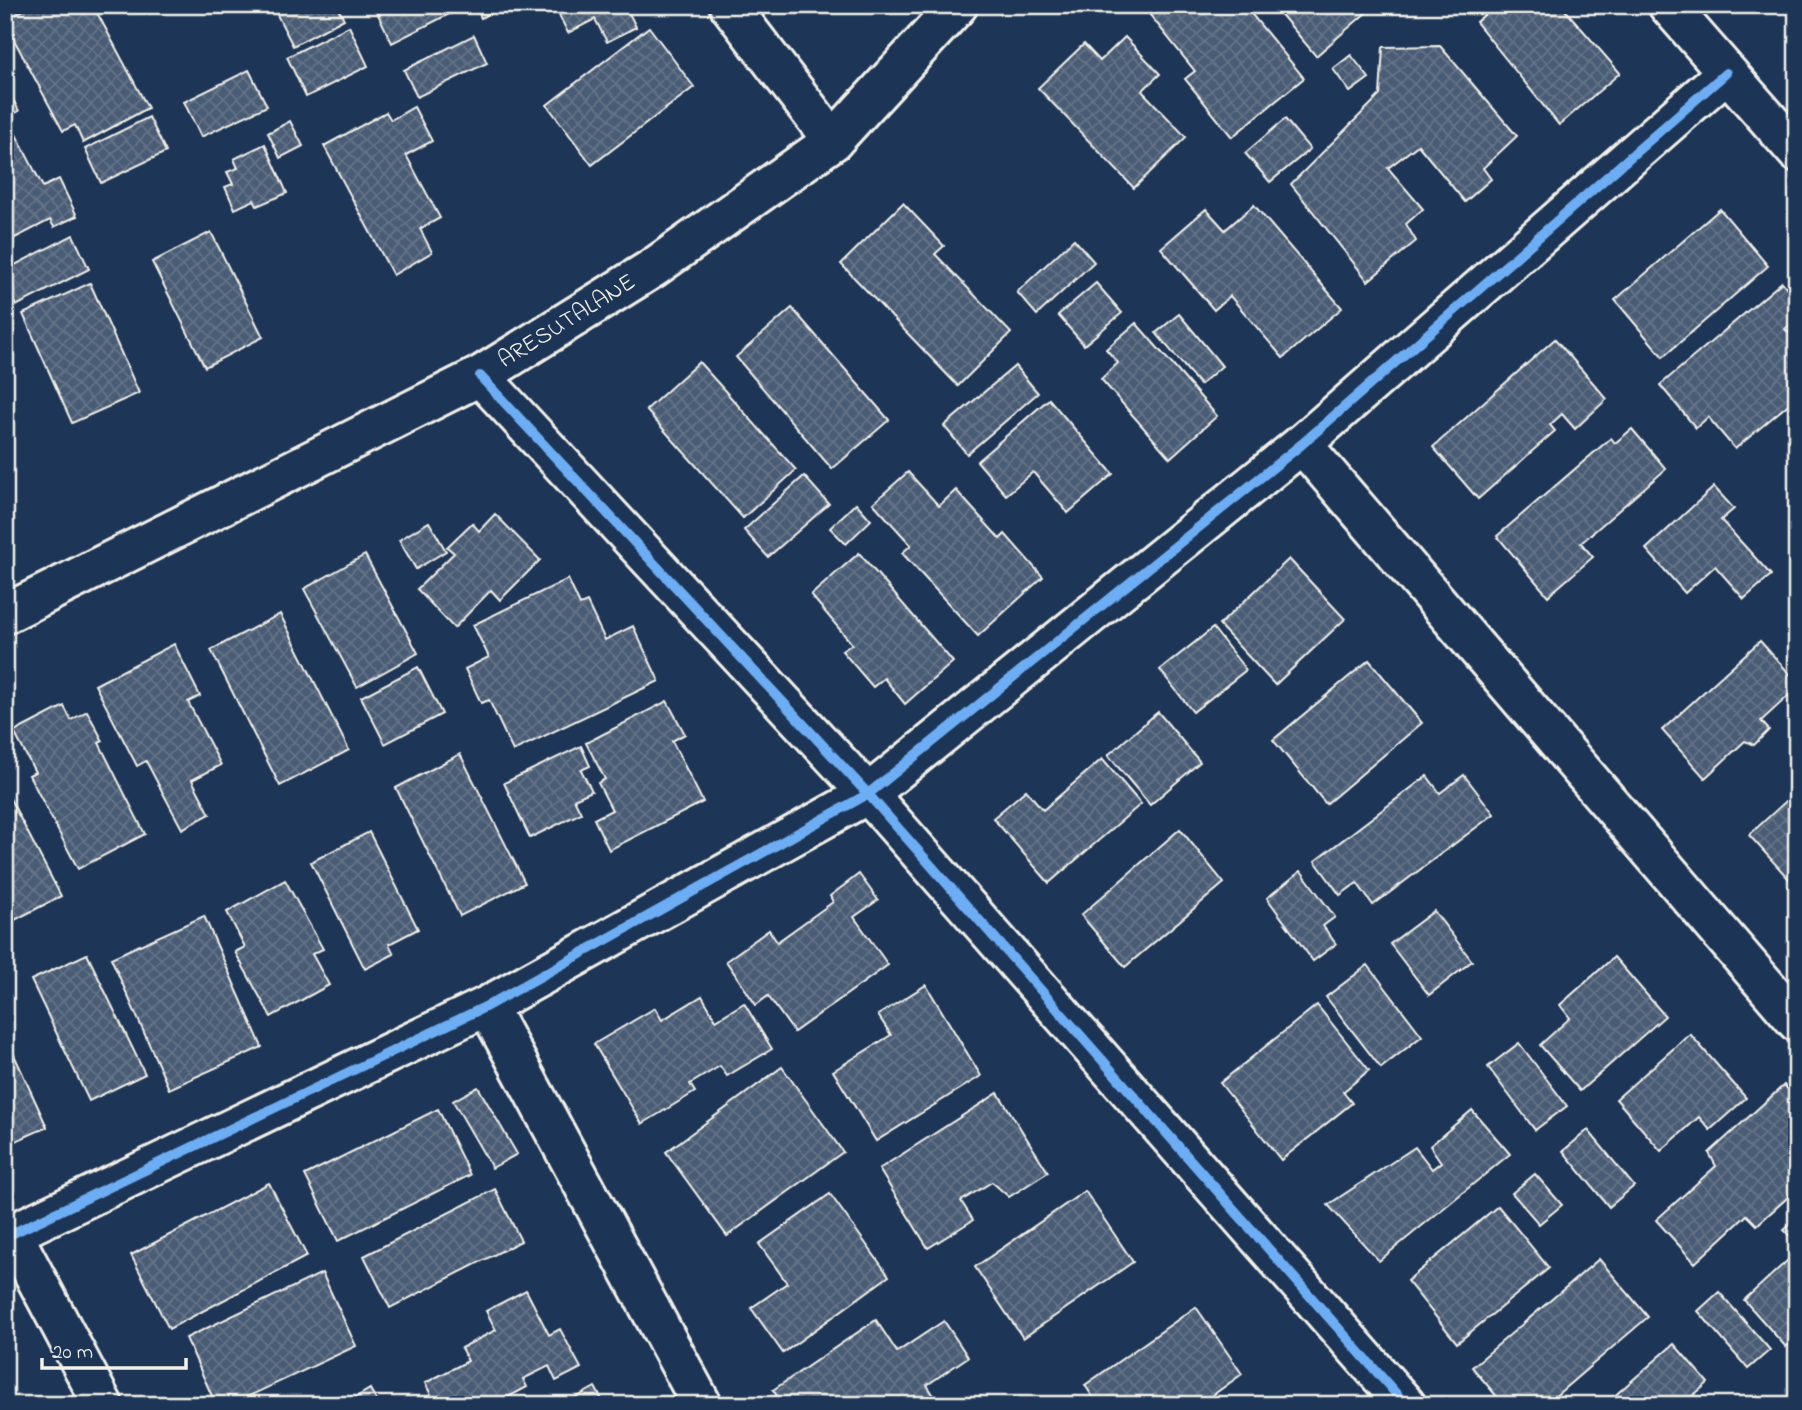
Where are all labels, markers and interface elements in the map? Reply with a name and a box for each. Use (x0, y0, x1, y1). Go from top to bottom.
street label: ARESUTALANE (492, 265, 643, 378)
scale bar (42, 1326, 186, 1370)
text: 20 m (52, 1338, 93, 1368)

